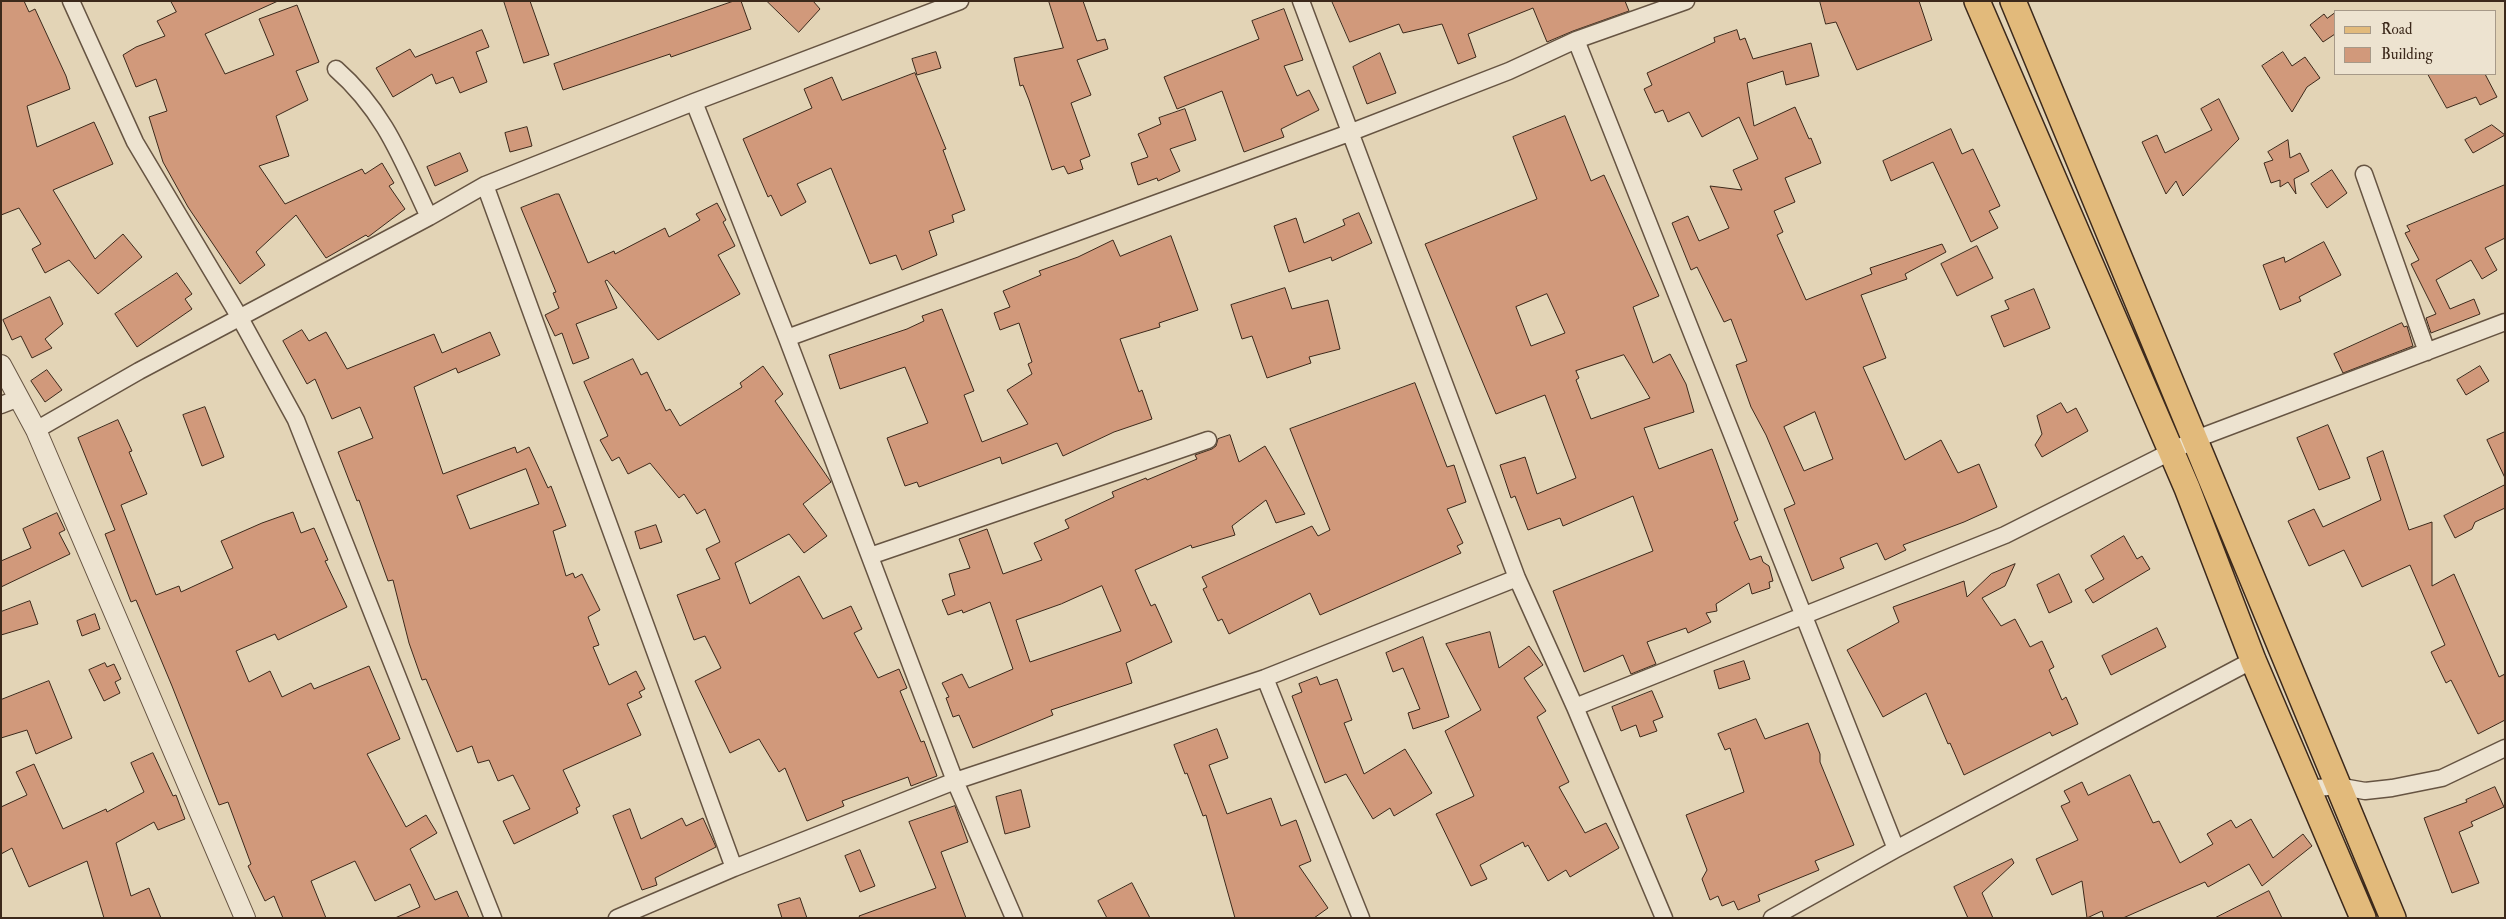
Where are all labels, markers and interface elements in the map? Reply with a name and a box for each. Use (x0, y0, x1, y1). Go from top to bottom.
legend (2334, 10, 2496, 75)
text: Road (2381, 20, 2412, 39)
text: Building (2381, 45, 2433, 64)

